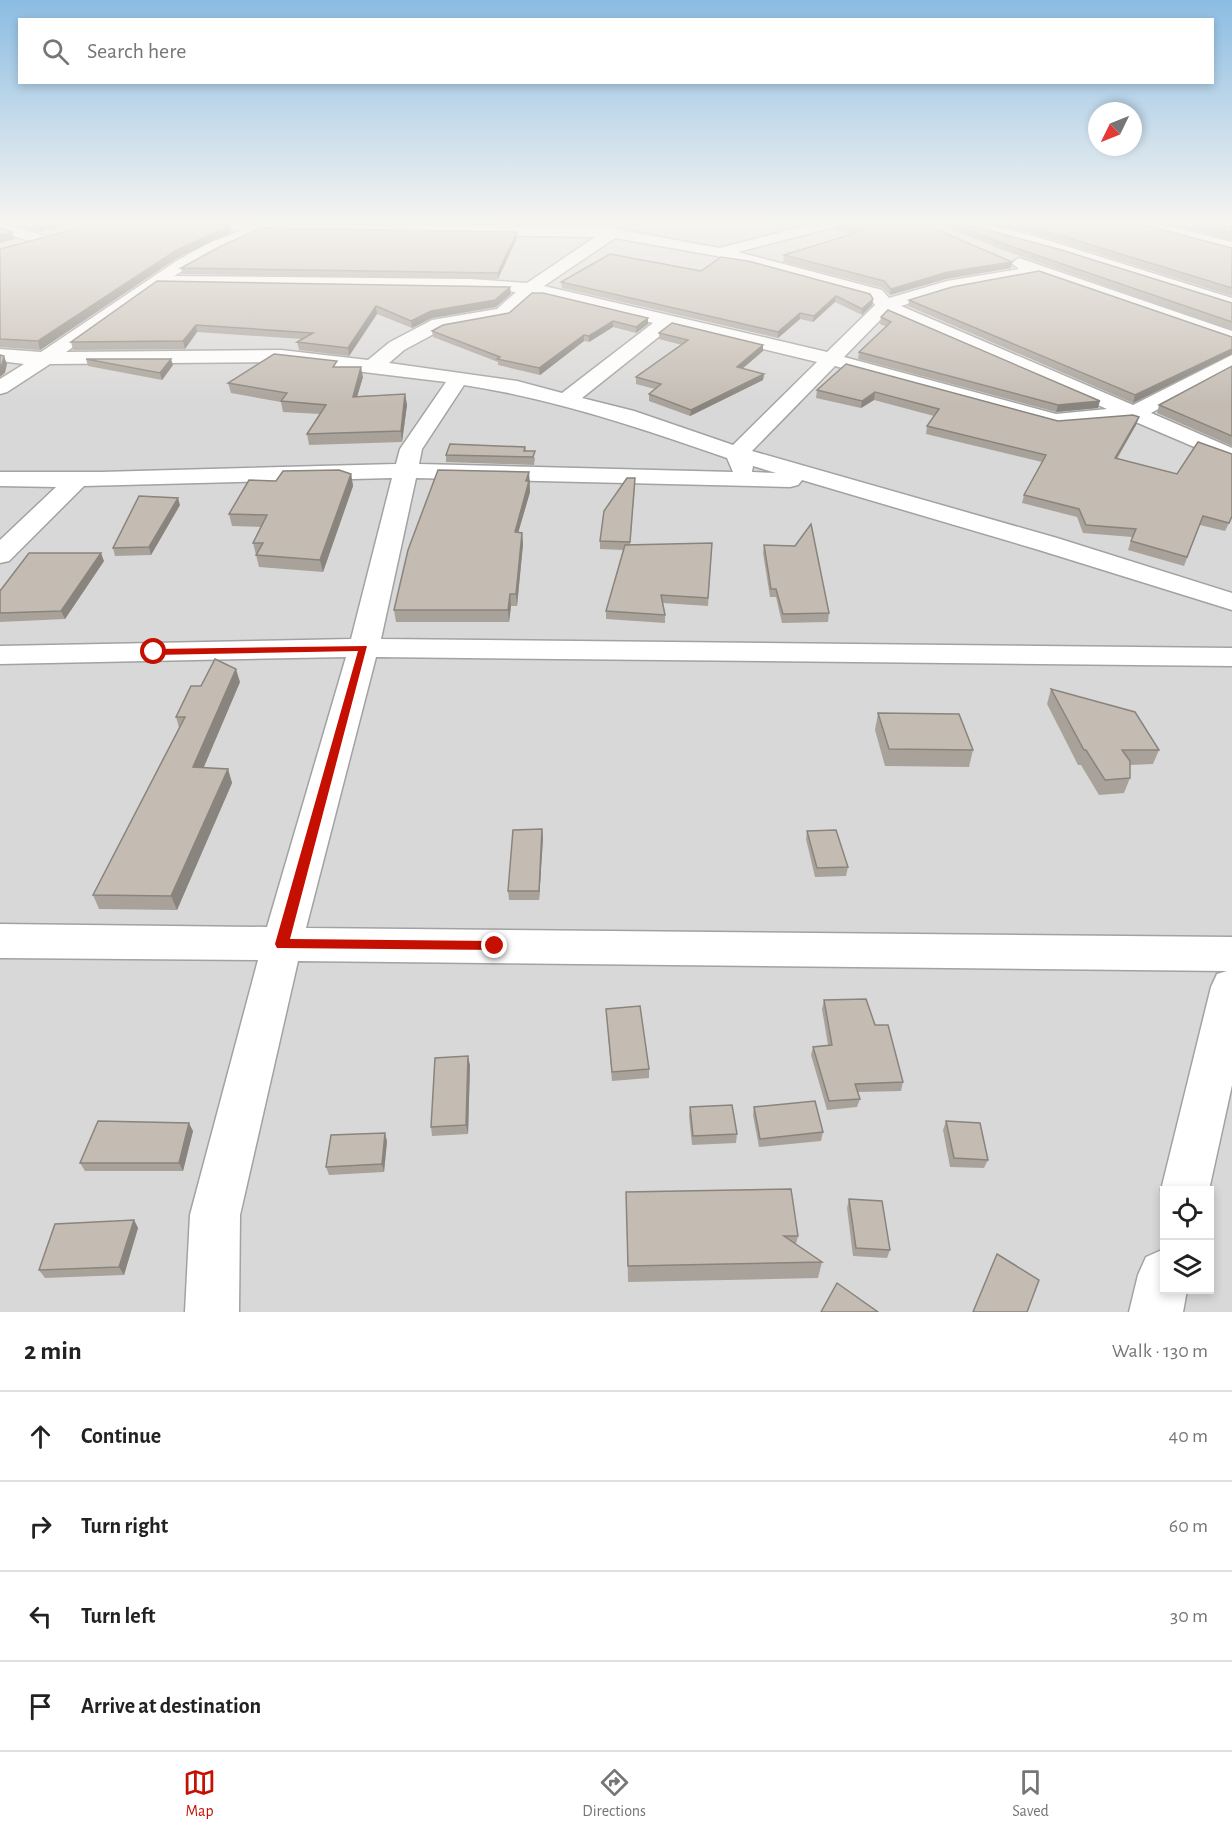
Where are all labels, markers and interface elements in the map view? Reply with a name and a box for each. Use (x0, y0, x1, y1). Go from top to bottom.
search box (18, 18, 1214, 84)
icon: search (39, 35, 72, 68)
text: Search here (87, 40, 186, 62)
north arrow (1088, 102, 1142, 156)
route start (140, 638, 166, 664)
route end (481, 932, 507, 958)
map controls (1160, 1186, 1214, 1294)
button: locate (1160, 1186, 1214, 1240)
button: layers (1160, 1240, 1214, 1294)
text: 2 min (24, 1338, 82, 1364)
text: Walk · 130 m (1112, 1341, 1208, 1361)
icon: ahead (24, 1420, 57, 1453)
text: Continue (81, 1425, 161, 1447)
text: 40 m (1169, 1426, 1208, 1446)
icon: right (24, 1510, 57, 1543)
text: Turn right (81, 1515, 168, 1537)
text: 60 m (1169, 1516, 1208, 1536)
icon: left (24, 1600, 57, 1633)
text: Turn left (81, 1605, 155, 1627)
text: 30 m (1170, 1606, 1208, 1626)
icon: arrive (24, 1690, 57, 1723)
text: Arrive at destination (81, 1695, 261, 1717)
tab: Map (183, 1766, 216, 1821)
tab: Directions (582, 1766, 646, 1821)
tab: Saved (1012, 1766, 1049, 1821)

